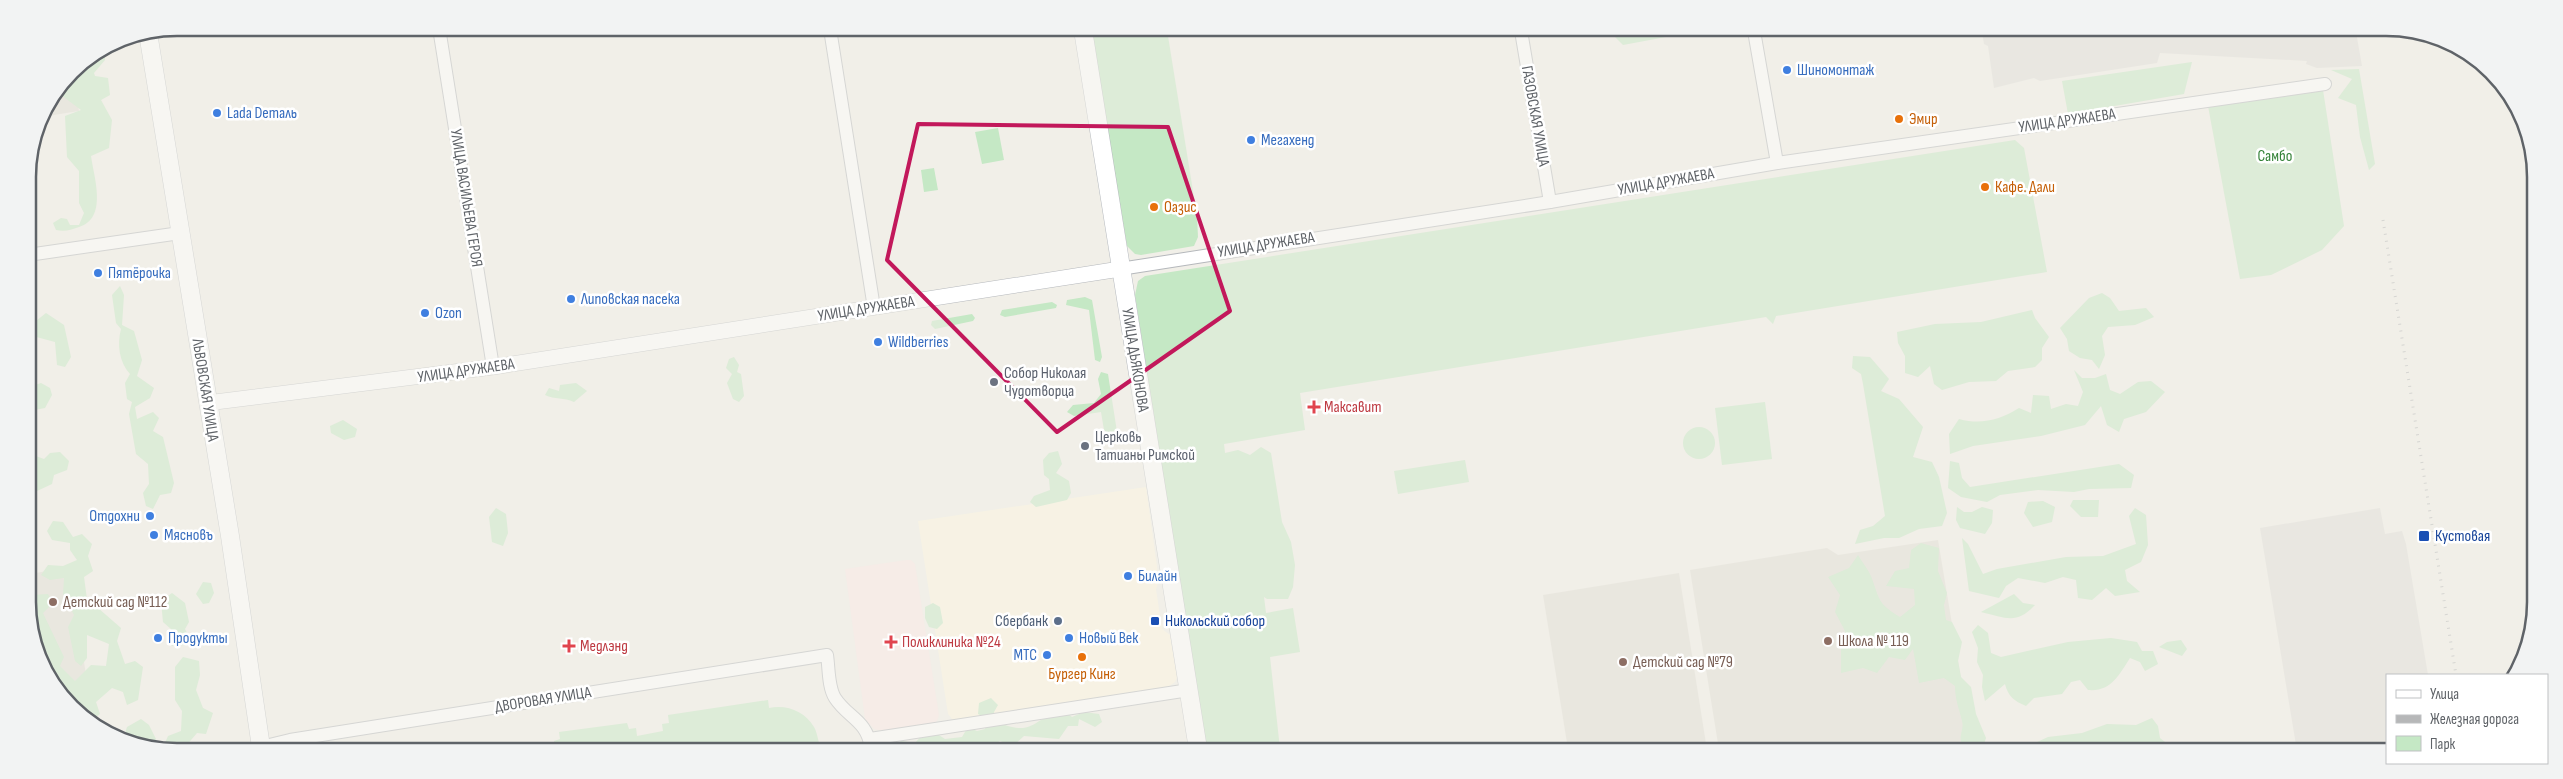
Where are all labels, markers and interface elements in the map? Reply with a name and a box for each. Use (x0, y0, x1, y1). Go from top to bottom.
place label: Шиномонтаж (1797, 61, 1875, 80)
street label: ГАЗОВСКАЯ УЛИЦА (1517, 64, 1553, 168)
marker: Шиномонтаж (1781, 64, 1793, 76)
place label: Lada Dеталь (227, 104, 297, 123)
street label: УЛИЦА ДРУЖАЕВА (2017, 105, 2117, 137)
marker: Lada Dеталь (211, 107, 223, 119)
place label: Эмир (1909, 110, 1938, 129)
marker: Эмир (1893, 113, 1905, 125)
street label: УЛИЦА ВАСИЛЬЕВА ГЕРОЯ (446, 128, 486, 268)
place label: Мегахенд (1261, 131, 1314, 150)
marker: Мегахенд (1245, 134, 1257, 146)
park label: Самбо (2258, 147, 2292, 166)
street label: УЛИЦА ДРУЖАЕВА (1616, 164, 1716, 200)
place label: Кафе. Дали (1995, 178, 2055, 197)
marker: Кафе. Дали (1979, 181, 1991, 193)
place label: Оазис (1164, 198, 1197, 217)
marker: Оазис (1148, 201, 1160, 213)
street label: УЛИЦА ДРУЖАЕВА (1216, 228, 1316, 262)
place label: Пятёрочка (108, 264, 171, 283)
marker: Пятёрочка (92, 267, 104, 279)
place label: Липовская пасека (580, 290, 680, 309)
street label: УЛИЦА ДРУЖАЕВА (816, 292, 916, 326)
marker: Липовская пасека (565, 293, 577, 305)
place label: Ozon (435, 304, 462, 323)
marker: Ozon (419, 307, 431, 319)
street label: УЛИЦА ДЬЯКОНОВА (1117, 307, 1153, 414)
place label: Wildberries (888, 333, 949, 352)
street label: ЛЬВОВСКАЯ УЛИЦА (187, 336, 223, 443)
marker: Wildberries (872, 336, 884, 348)
street label: УЛИЦА ДРУЖАЕВА (416, 355, 516, 387)
place label: Собор Николая Чудотворца (1004, 364, 1086, 401)
marker: Собор Николая Чудотворца (988, 376, 1000, 388)
place label: Максавит (1324, 398, 1381, 417)
marker: Максавит (1308, 401, 1320, 413)
place label: Церковь Татианы Римской (1095, 428, 1195, 465)
marker: Церковь Татианы Римской (1079, 440, 1091, 452)
place label: Отдохни (89, 507, 140, 526)
marker: Отдохни (144, 510, 156, 522)
place label: Мясновъ (164, 526, 213, 545)
place label: Кустовая (2435, 527, 2490, 546)
marker: Мясновъ (148, 529, 160, 541)
marker: Кустовая (2417, 529, 2431, 543)
place label: Билайн (1138, 567, 1177, 586)
marker: Билайн (1122, 570, 1134, 582)
place label: Детский сад №112 (63, 593, 167, 612)
marker: Детский сад №112 (47, 596, 59, 608)
place label: Сбербанк (995, 612, 1049, 631)
place label: Никольский собор (1165, 612, 1265, 631)
marker: Сбербанк (1052, 615, 1064, 627)
marker: Никольский собор (1149, 615, 1161, 627)
place label: Продукты (168, 629, 228, 648)
place label: Новый Век (1079, 629, 1139, 648)
marker: Продукты (152, 632, 164, 644)
marker: Новый Век (1063, 632, 1075, 644)
place label: Школа № 119 (1838, 632, 1909, 651)
place label: Поликлиника №24 (902, 633, 1001, 652)
marker: Поликлиника №24 (884, 635, 898, 649)
marker: Школа № 119 (1822, 635, 1834, 647)
place label: Медлэнд (580, 637, 628, 656)
marker: Медлэнд (562, 639, 576, 653)
place label: МТС (1014, 646, 1037, 665)
marker: МТС (1041, 649, 1053, 661)
marker: Бургер Кинг (1076, 651, 1088, 663)
place label: Детский сад №79 (1633, 653, 1733, 672)
marker: Детский сад №79 (1617, 656, 1629, 668)
place label: Бургер Кинг (1048, 665, 1116, 684)
legend (2386, 674, 2548, 764)
street label: ДВОРОВАЯ УЛИЦА (494, 683, 593, 717)
text: Улица (2430, 685, 2459, 704)
text: Железная дорога (2430, 710, 2519, 729)
text: Парк (2430, 735, 2456, 754)

